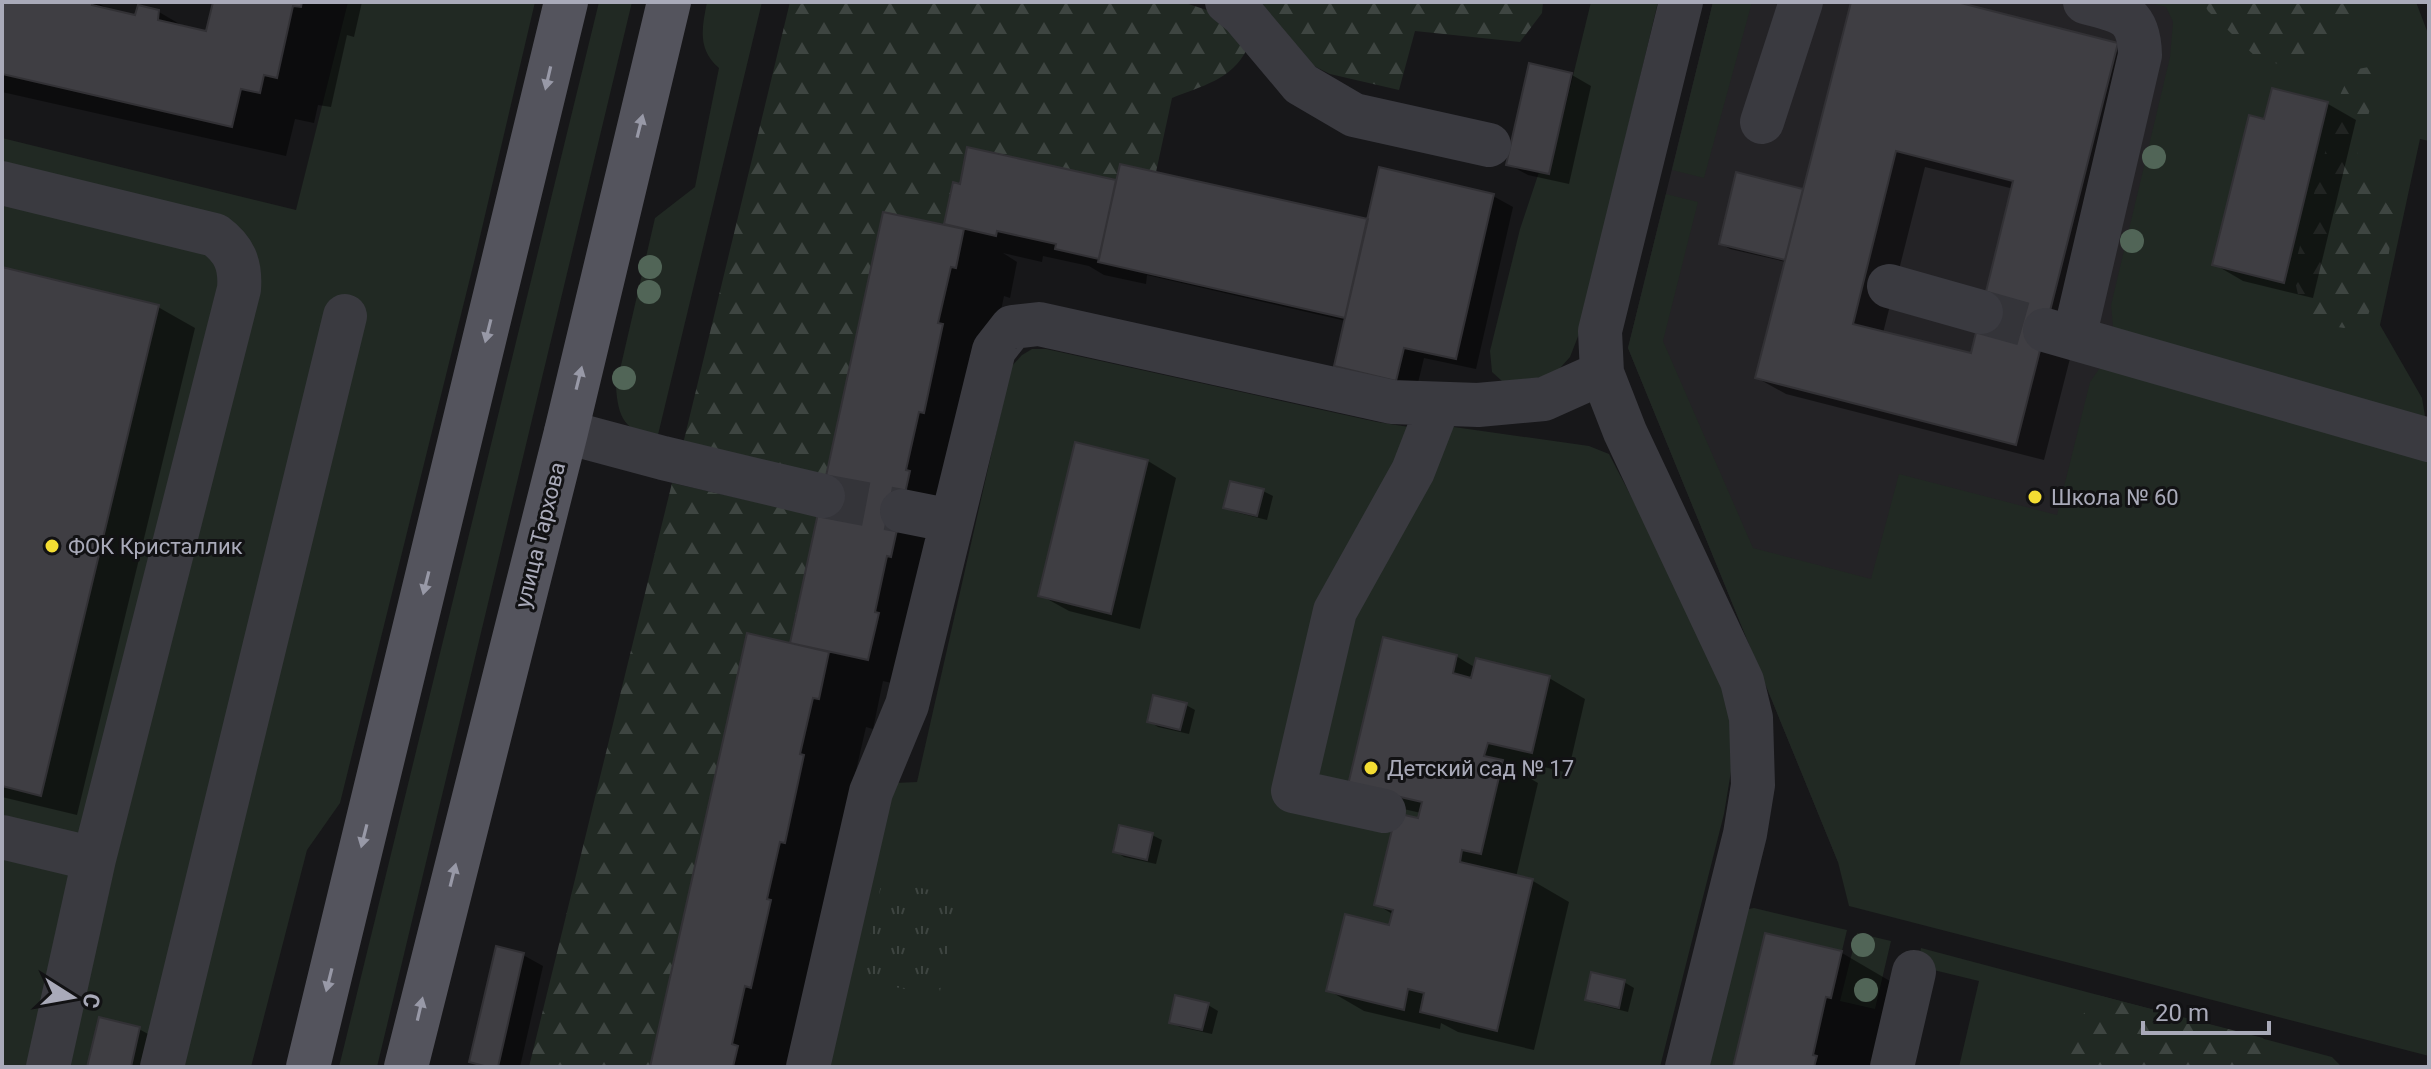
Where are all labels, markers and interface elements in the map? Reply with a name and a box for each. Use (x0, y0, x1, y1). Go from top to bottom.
one-way arrow (541, 66, 554, 91)
one-way arrow (634, 113, 646, 138)
one-way arrow (481, 318, 493, 343)
one-way arrow (573, 366, 586, 391)
street label: улица Тархова (510, 460, 570, 610)
place label: Школа № 60 (2051, 485, 2179, 510)
marker: Школа № 60 (2026, 488, 2044, 506)
place label: ФОК Кристаллик (68, 534, 243, 559)
marker: ФОК Кристаллик (43, 537, 61, 555)
one-way arrow (419, 571, 431, 596)
place label: Детский сад № 17 (1387, 756, 1574, 781)
marker: Детский сад № 17 (1362, 759, 1380, 777)
one-way arrow (357, 823, 370, 848)
one-way arrow (448, 862, 460, 887)
north arrow (32, 957, 112, 1037)
one-way arrow (322, 967, 335, 992)
scale bar (2143, 985, 2269, 1035)
text: С (77, 991, 105, 1010)
one-way arrow (414, 996, 427, 1021)
text: 20 m (2155, 999, 2209, 1027)

